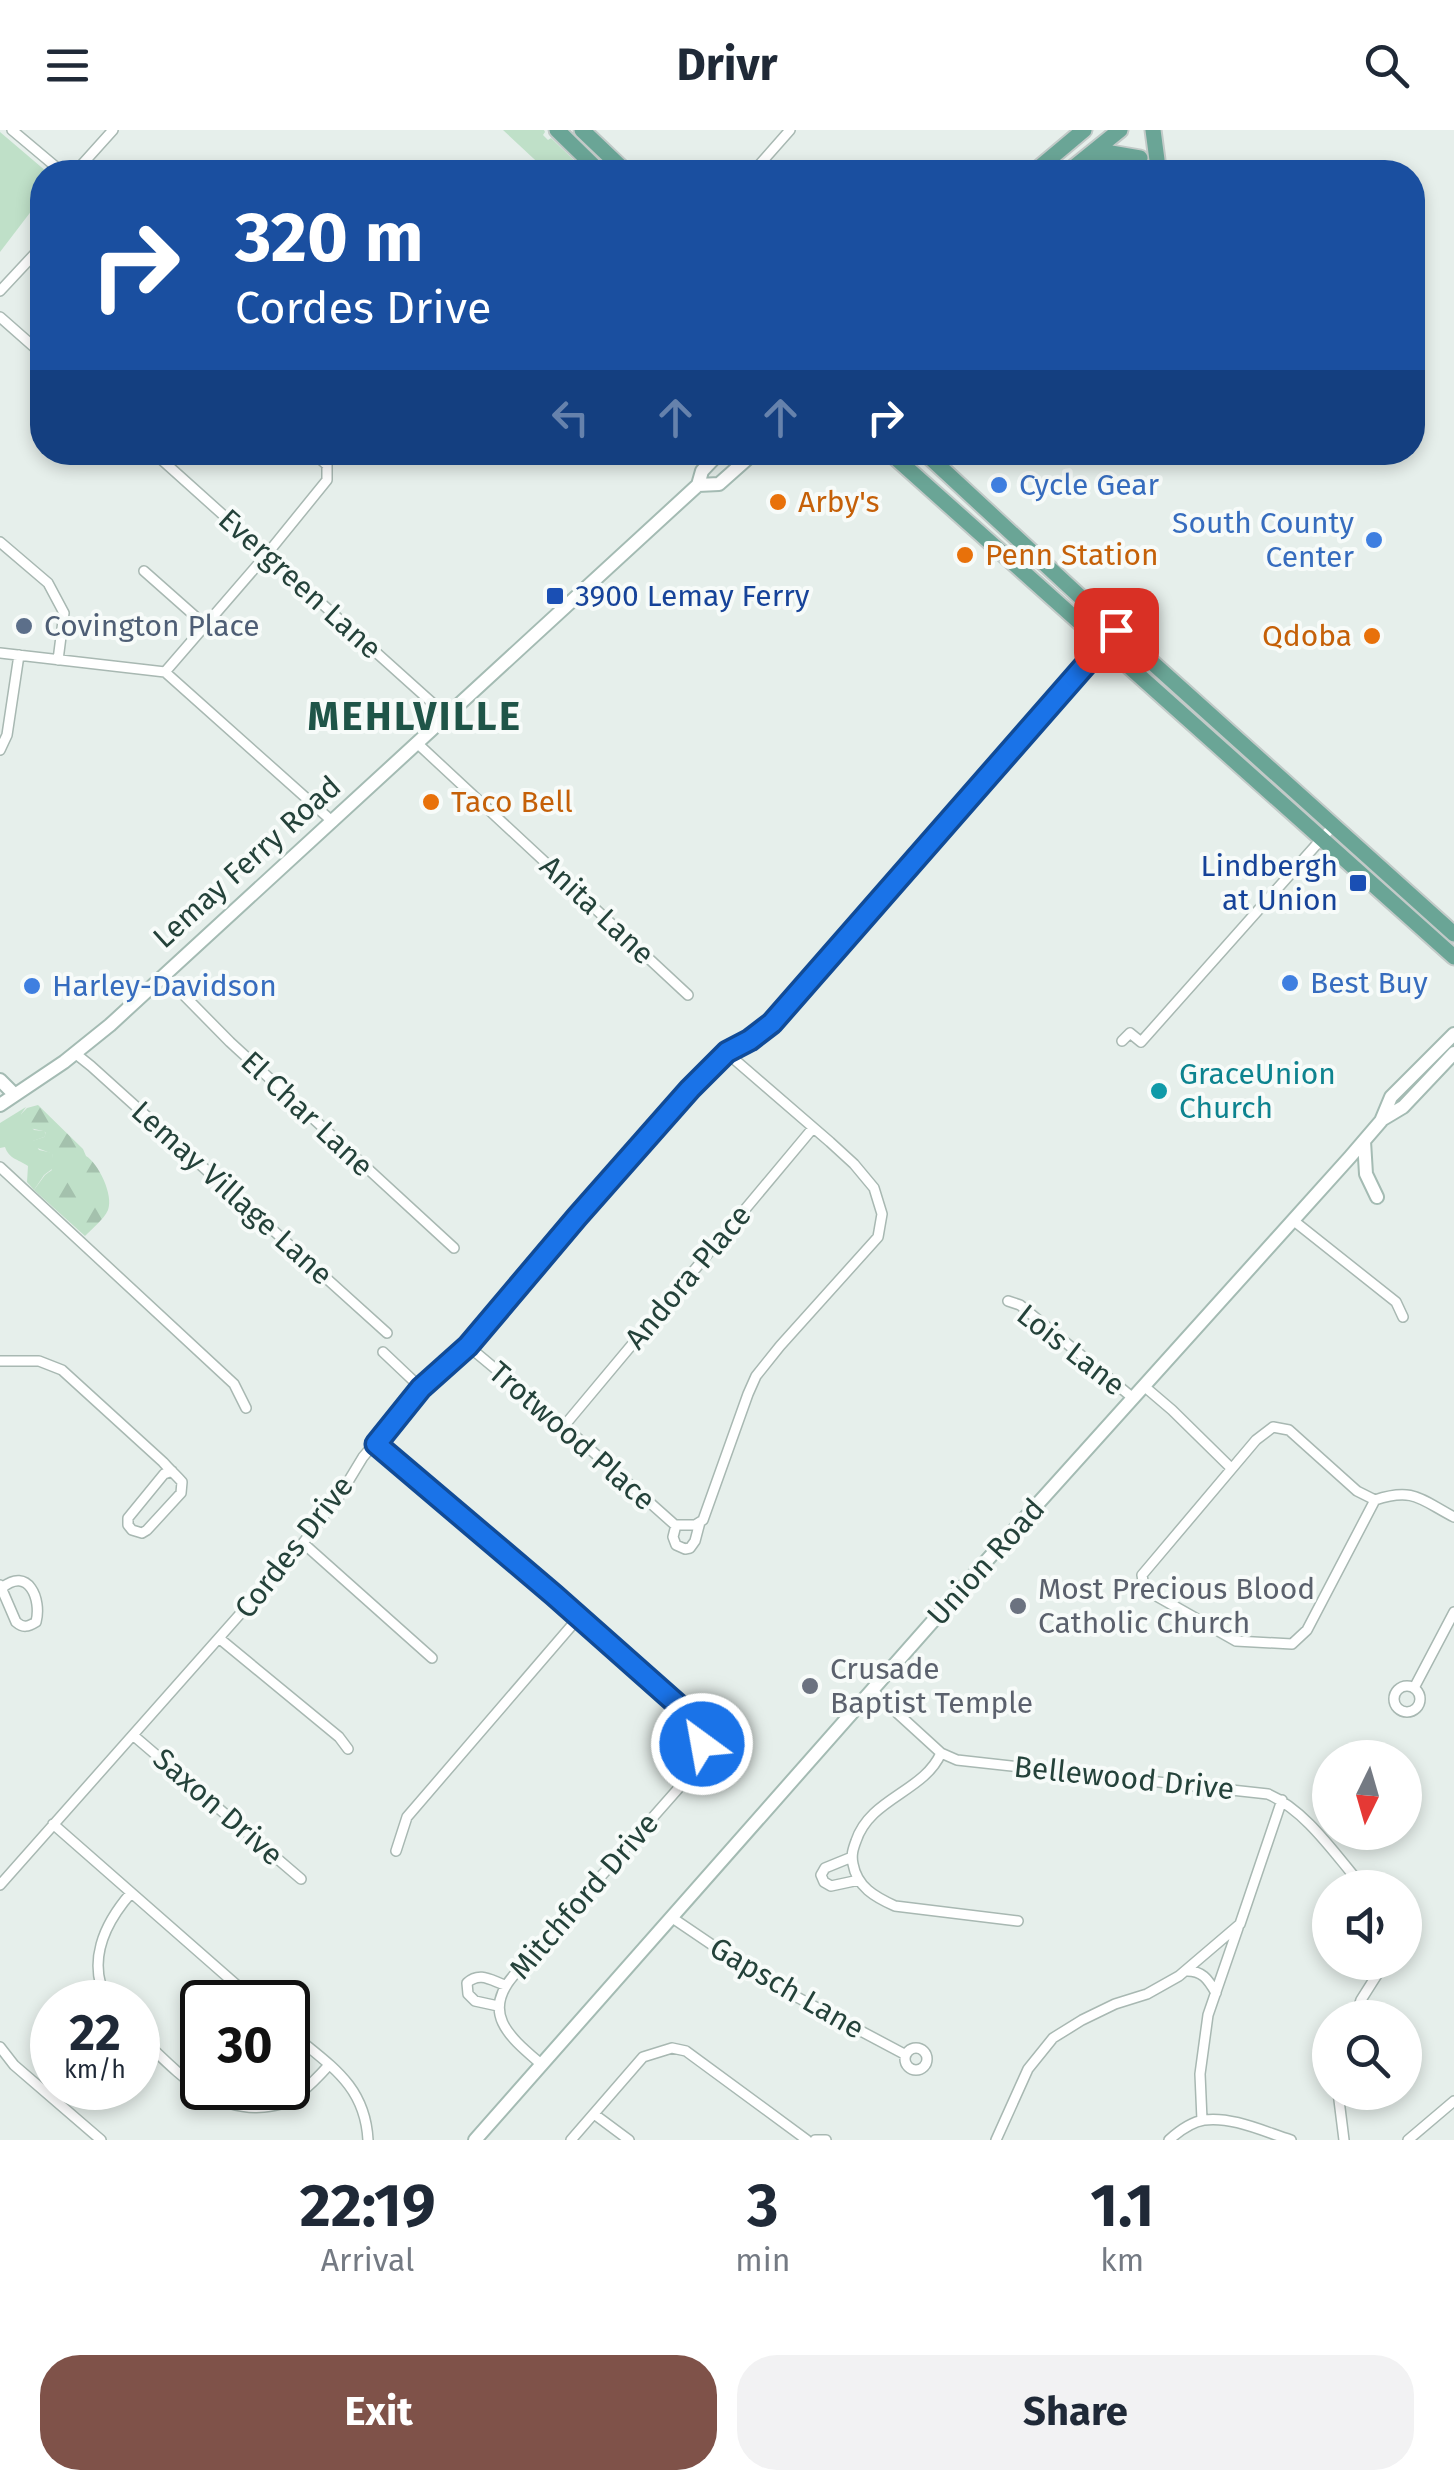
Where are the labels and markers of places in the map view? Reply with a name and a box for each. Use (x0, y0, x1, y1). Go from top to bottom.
place label: Cycle Gear (1019, 467, 1160, 503)
marker: Cycle Gear (988, 474, 1010, 496)
place label: Arby's (798, 484, 880, 520)
marker: Arby's (767, 491, 789, 513)
place label: South County Center (1172, 505, 1354, 575)
marker: South County Center (1363, 529, 1385, 551)
place label: Penn Station (985, 537, 1159, 573)
marker: Penn Station (954, 544, 976, 566)
place label: 3900 Lemay Ferry (575, 578, 810, 614)
marker: 3900 Lemay Ferry (544, 585, 566, 607)
pin (1074, 588, 1159, 673)
place label: Covington Place (44, 608, 260, 644)
marker: Covington Place (13, 615, 35, 637)
place label: Qdoba (1262, 618, 1352, 654)
marker: Qdoba (1361, 625, 1383, 647)
place label: Taco Bell (451, 784, 573, 820)
marker: Taco Bell (420, 791, 442, 813)
place label: Lindbergh at Union (1201, 848, 1338, 918)
marker: Lindbergh at Union (1347, 872, 1369, 894)
place label: Best Buy (1310, 965, 1428, 1001)
place label: Harley-Davidson (52, 968, 277, 1004)
marker: Best Buy (1279, 972, 1301, 994)
marker: Harley-Davidson (21, 975, 43, 997)
place label: GraceUnion Church (1179, 1056, 1336, 1126)
marker: GraceUnion Church (1148, 1080, 1170, 1102)
place label: Most Precious Blood Catholic Church (1038, 1571, 1315, 1641)
marker: Most Precious Blood Catholic Church (1007, 1595, 1029, 1617)
place label: Crusade Baptist Temple (830, 1651, 1033, 1721)
marker: Crusade Baptist Temple (799, 1675, 821, 1697)

